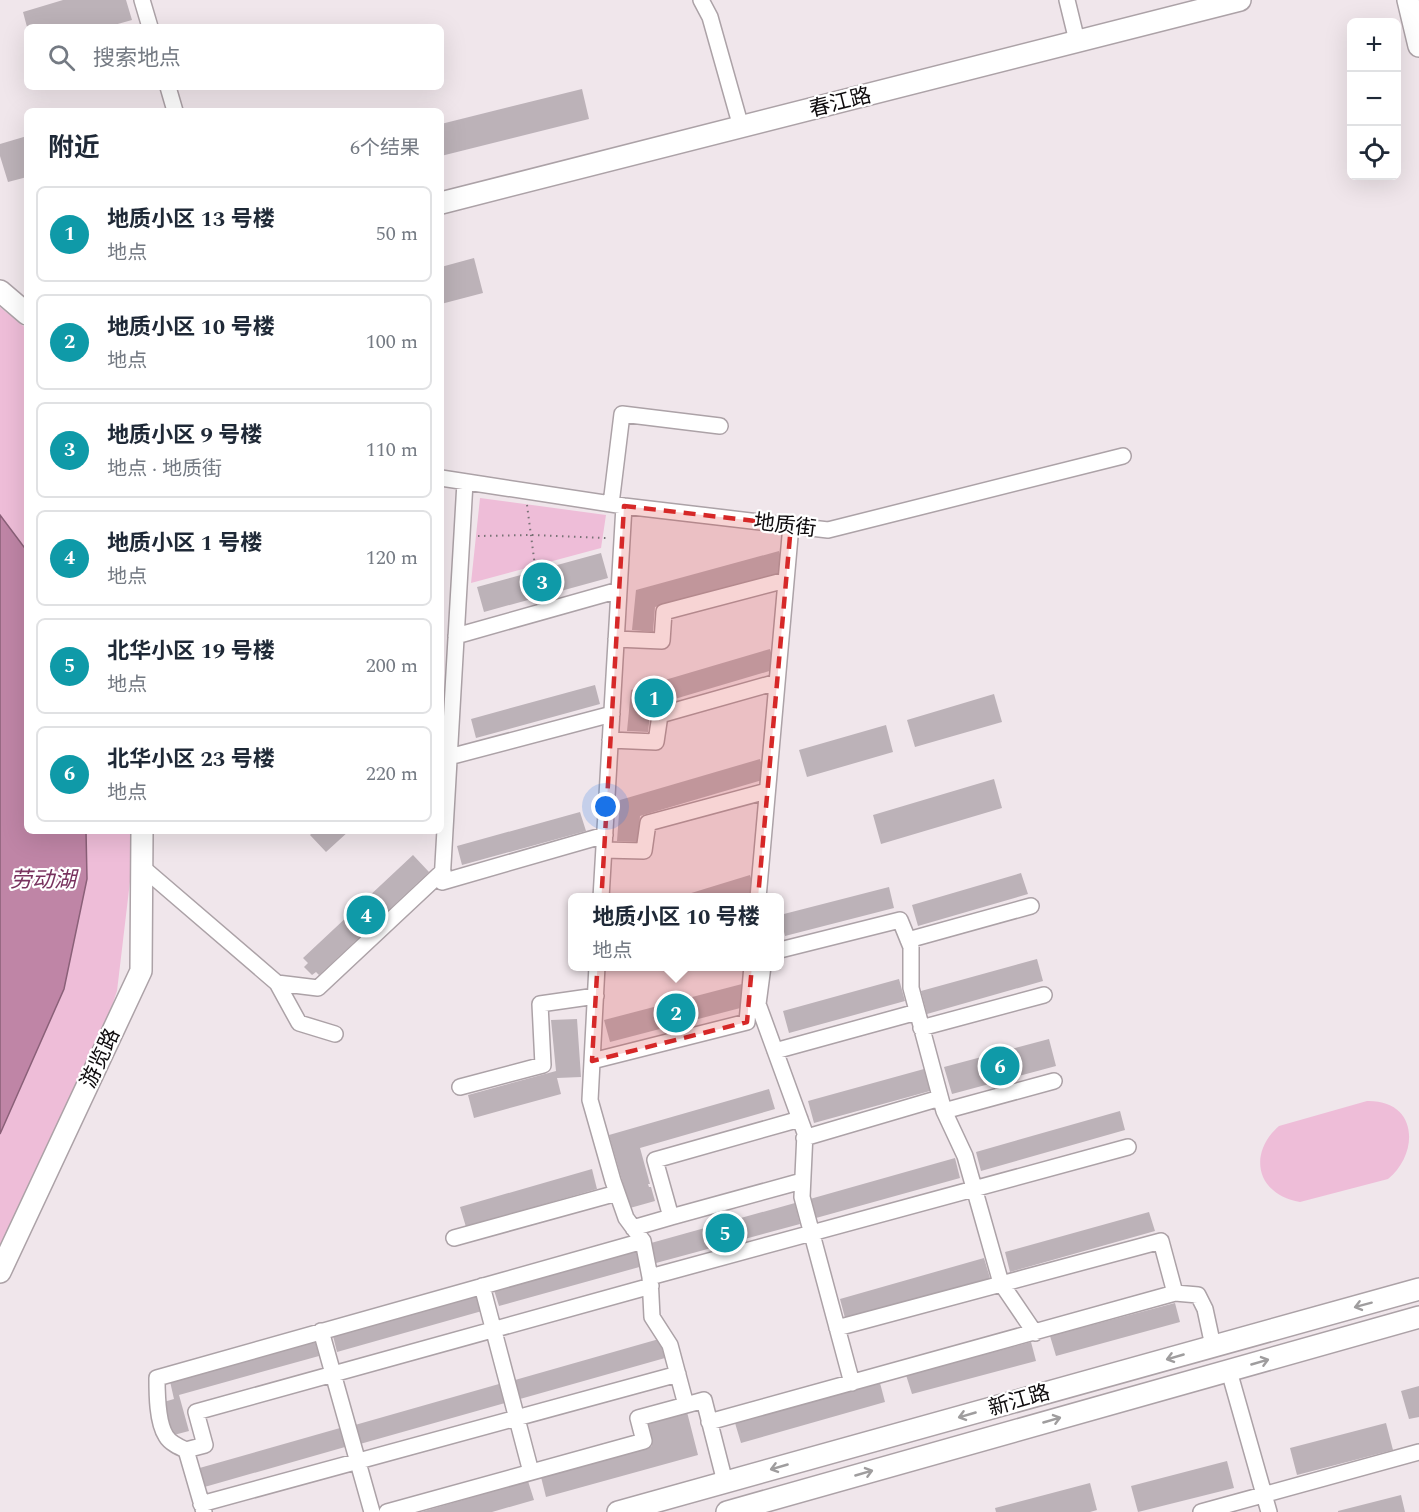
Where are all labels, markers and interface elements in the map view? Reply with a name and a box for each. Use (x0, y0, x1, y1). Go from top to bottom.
map controls (1347, 18, 1401, 180)
button: + (1347, 18, 1401, 72)
search box (24, 24, 444, 90)
icon: search (45, 41, 78, 74)
text: 搜索地点 (93, 42, 181, 75)
button: − (1347, 72, 1401, 126)
street label: 春江路 (806, 80, 875, 126)
button: locate (1347, 126, 1401, 180)
text: 附近 (48, 128, 100, 168)
text: 6个结果 (350, 133, 420, 163)
text: 地质小区 13 号楼 (107, 203, 275, 236)
text: 1 (64, 219, 75, 249)
text: 50 m (376, 219, 418, 249)
text: 地点 (107, 238, 147, 268)
text: 地质小区 10 号楼 (107, 311, 275, 344)
text: 2 (64, 327, 75, 357)
text: 100 m (366, 327, 418, 357)
text: 地点 (107, 346, 147, 376)
text: 地质小区 9 号楼 (107, 419, 262, 452)
text: 3 (64, 435, 75, 465)
text: 110 m (366, 435, 418, 465)
text: 地点 · 地质街 (107, 454, 222, 484)
street label: 地质街 (752, 506, 818, 546)
text: 地质小区 1 号楼 (107, 527, 262, 560)
text: 4 (64, 543, 75, 573)
text: 120 m (366, 543, 418, 573)
pin: 3 (522, 560, 562, 604)
text: 地点 (107, 562, 147, 592)
text: 北华小区 19 号楼 (107, 635, 275, 668)
text: 5 (64, 651, 75, 681)
text: 200 m (366, 651, 418, 681)
text: 地点 (107, 670, 147, 700)
pin: 1 (634, 676, 674, 720)
text: 北华小区 23 号楼 (107, 743, 275, 776)
text: 6 (64, 759, 75, 789)
text: 220 m (366, 759, 418, 789)
text: 地点 (107, 778, 147, 808)
your location (591, 792, 620, 821)
water label: 劳动湖 (10, 864, 79, 897)
pin: 4 (346, 892, 386, 938)
popup (568, 893, 784, 971)
text: 地质小区 10 号楼 (592, 901, 760, 934)
text: 地点 (592, 936, 632, 966)
pin: 2 (656, 990, 696, 1036)
street label: 游览路 (73, 1023, 129, 1094)
pin: 6 (980, 1044, 1020, 1088)
pin: 5 (706, 1210, 744, 1256)
one-way arrow (1354, 1300, 1373, 1311)
one-way arrow (1166, 1352, 1185, 1363)
one-way arrow (1250, 1356, 1269, 1367)
street label: 新江路 (985, 1377, 1054, 1425)
one-way arrow (957, 1410, 976, 1421)
one-way arrow (1042, 1414, 1061, 1426)
one-way arrow (770, 1462, 789, 1473)
one-way arrow (855, 1467, 874, 1478)

